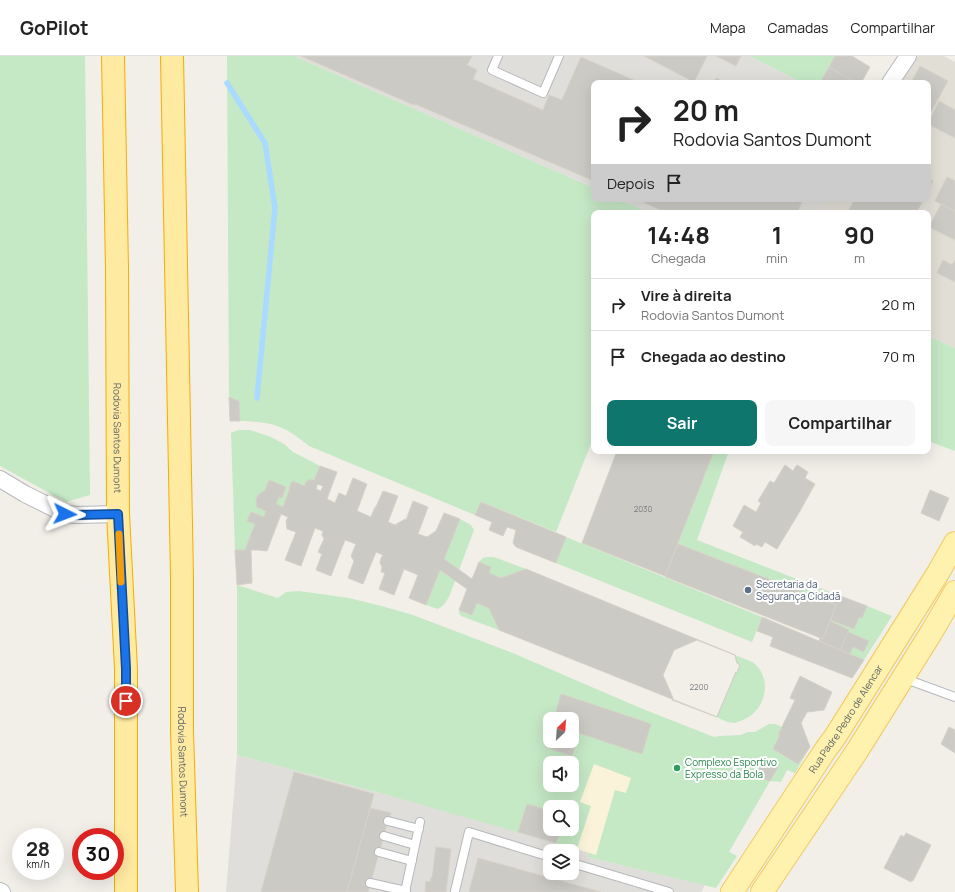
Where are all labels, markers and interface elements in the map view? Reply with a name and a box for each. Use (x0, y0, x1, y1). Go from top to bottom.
text: GoPilot (20, 15, 88, 41)
text: Mapa (710, 18, 746, 37)
text: Camadas (768, 18, 828, 37)
text: Compartilhar (850, 18, 935, 37)
text: 20 m (673, 91, 739, 129)
icon: right (607, 96, 659, 148)
text: Rodovia Santos Dumont (673, 127, 872, 151)
icon: arrive (663, 172, 685, 194)
text: Depois (607, 173, 655, 194)
text: 14:48 (647, 218, 710, 251)
text: 1 (772, 218, 782, 251)
text: 90 (844, 218, 875, 251)
text: Chegada (651, 249, 706, 267)
text: min (766, 249, 788, 267)
text: m (854, 249, 865, 267)
text: Vire à direita (641, 285, 732, 306)
icon: right (607, 294, 629, 316)
text: 20 m (882, 294, 915, 315)
text: Rodovia Santos Dumont (641, 306, 784, 324)
icon: arrive (607, 346, 629, 368)
text: Chegada ao destino (641, 346, 786, 367)
text: 70 m (883, 346, 915, 367)
street label: Rodovia Santos Dumont (110, 383, 125, 493)
button: Sair (607, 400, 757, 446)
button: Compartilhar (765, 400, 915, 446)
position arrow (44, 493, 86, 535)
house number: 2030 (634, 503, 652, 514)
place label: Secretaria da Segurança Cidadã (756, 577, 840, 603)
marker: Secretaria da Segurança Cidadã (743, 585, 753, 595)
street label: Rua Padre Pedro de Alencar (805, 662, 886, 776)
house number: 2200 (690, 681, 709, 692)
pin (109, 684, 143, 718)
icon: arrive (115, 690, 137, 712)
street label: Rodovia Santos Dumont (175, 707, 192, 817)
north arrow (543, 712, 579, 748)
map controls (543, 712, 579, 880)
place label: Complexo Esportivo Expresso da Bola (685, 755, 777, 781)
button: sound (543, 756, 579, 792)
marker: Complexo Esportivo Expresso da Bola (672, 763, 682, 773)
button: search (543, 800, 579, 836)
speed limit sign: 30 (72, 828, 124, 880)
text: 28 (26, 835, 50, 862)
button: layers (543, 844, 579, 880)
text: km/h (26, 857, 50, 871)

